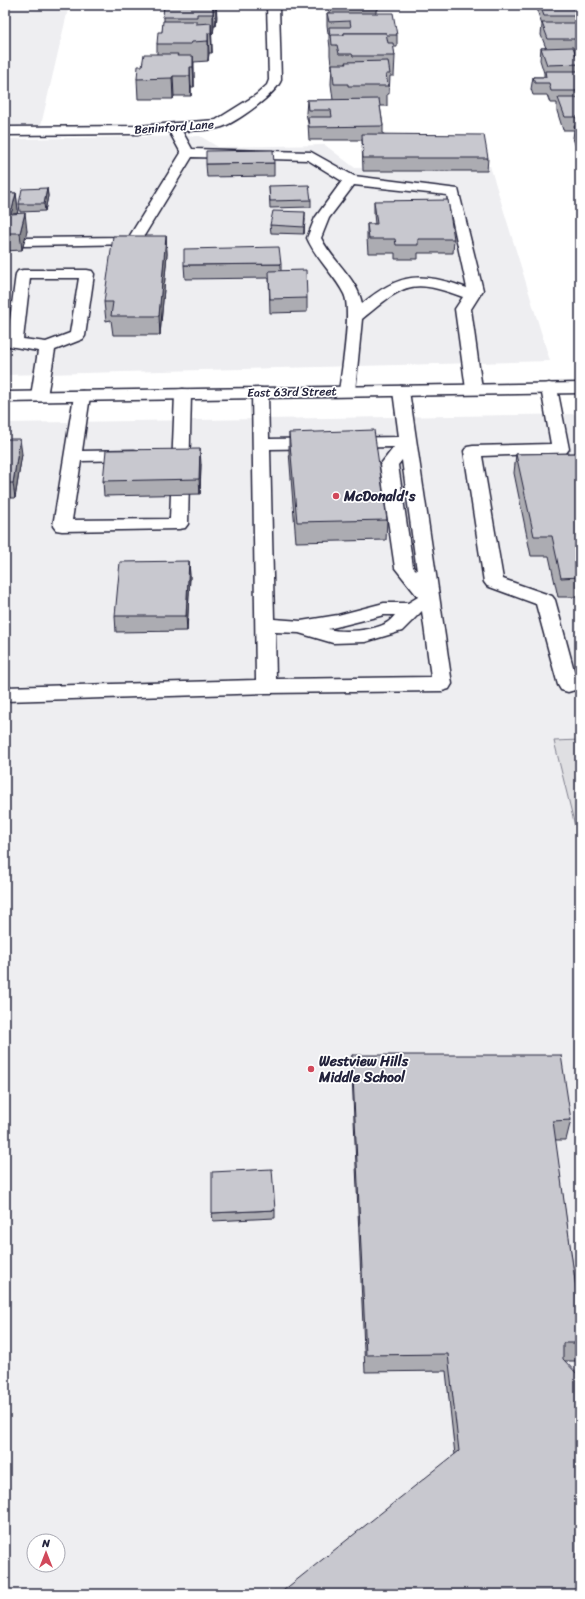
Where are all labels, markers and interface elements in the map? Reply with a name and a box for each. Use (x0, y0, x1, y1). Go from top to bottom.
street label: Beninford Lane (133, 113, 215, 141)
street label: East 63rd Street (247, 380, 337, 404)
place label: McDonald's (343, 484, 416, 509)
marker: McDonald's (331, 491, 341, 501)
place label: Westview Hills Middle School (318, 1049, 409, 1090)
marker: Westview Hills Middle School (306, 1064, 316, 1074)
north arrow (26, 1533, 66, 1573)
text: N (41, 1534, 50, 1553)

